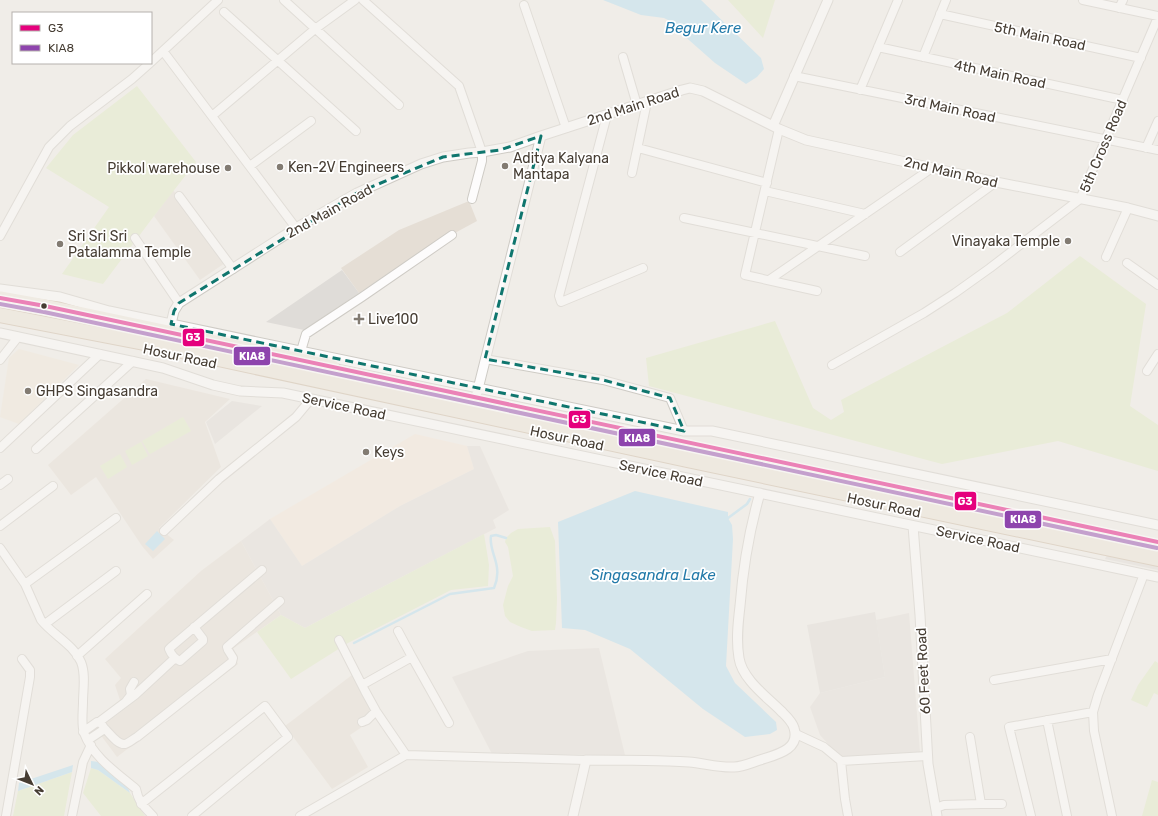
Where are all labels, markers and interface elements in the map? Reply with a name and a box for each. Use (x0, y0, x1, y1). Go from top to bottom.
legend (12, 12, 152, 64)
street label: 5th Main Road (993, 18, 1087, 54)
water label: Begur Kere (665, 19, 742, 37)
text: G3 (48, 21, 63, 35)
text: KIA8 (48, 41, 74, 55)
street label: 4th Main Road (952, 56, 1047, 93)
street label: 2nd Main Road (585, 84, 681, 129)
street label: 3rd Main Road (903, 91, 997, 126)
street label: 5th Cross Road (1076, 97, 1131, 195)
place label: Aditya Kalyana Mantapa (513, 150, 609, 183)
street label: 2nd Main Road (902, 153, 999, 192)
place label: Ken-2V Engineers (288, 159, 404, 176)
place label: Pikkol warehouse (107, 160, 220, 177)
marker: Aditya Kalyana Mantapa (500, 161, 510, 171)
marker: Ken-2V Engineers (275, 162, 285, 172)
marker: Pikkol warehouse (223, 163, 233, 173)
street label: 2nd Main Road (283, 181, 375, 242)
place label: Sri Sri Sri Patalamma Temple (68, 228, 191, 261)
place label: Vinayaka Temple (952, 233, 1060, 250)
marker: Vinayaka Temple (1063, 236, 1073, 246)
marker: Sri Sri Sri Patalamma Temple (55, 239, 65, 249)
unlabelled marker (39, 301, 49, 311)
place label: Live100 (368, 311, 418, 328)
marker: Live100 (353, 313, 365, 325)
line badge: G3 (182, 328, 205, 347)
text: G3 (185, 331, 201, 344)
street label: Hosur Road (141, 340, 218, 373)
line badge: KIA8 (233, 346, 271, 366)
text: KIA8 (239, 350, 265, 363)
place label: GHPS Singasandra (36, 383, 158, 400)
marker: GHPS Singasandra (23, 386, 33, 396)
street label: Service Road (300, 389, 387, 424)
line badge: G3 (568, 410, 591, 429)
text: G3 (571, 413, 587, 426)
street label: Hosur Road (528, 422, 605, 455)
line badge: KIA8 (618, 428, 656, 447)
text: KIA8 (624, 432, 650, 445)
place label: Keys (374, 444, 404, 461)
marker: Keys (361, 447, 371, 457)
street label: Service Road (617, 456, 704, 491)
street label: Hosur Road (845, 489, 922, 522)
line badge: G3 (954, 491, 977, 511)
text: G3 (957, 495, 973, 508)
line badge: KIA8 (1004, 510, 1042, 529)
text: KIA8 (1010, 513, 1036, 526)
street label: Service Road (934, 522, 1021, 557)
water label: Singasandra Lake (590, 566, 716, 584)
street label: 60 Feet Road (913, 627, 934, 715)
north arrow (12, 764, 52, 804)
text: N (31, 783, 46, 798)

